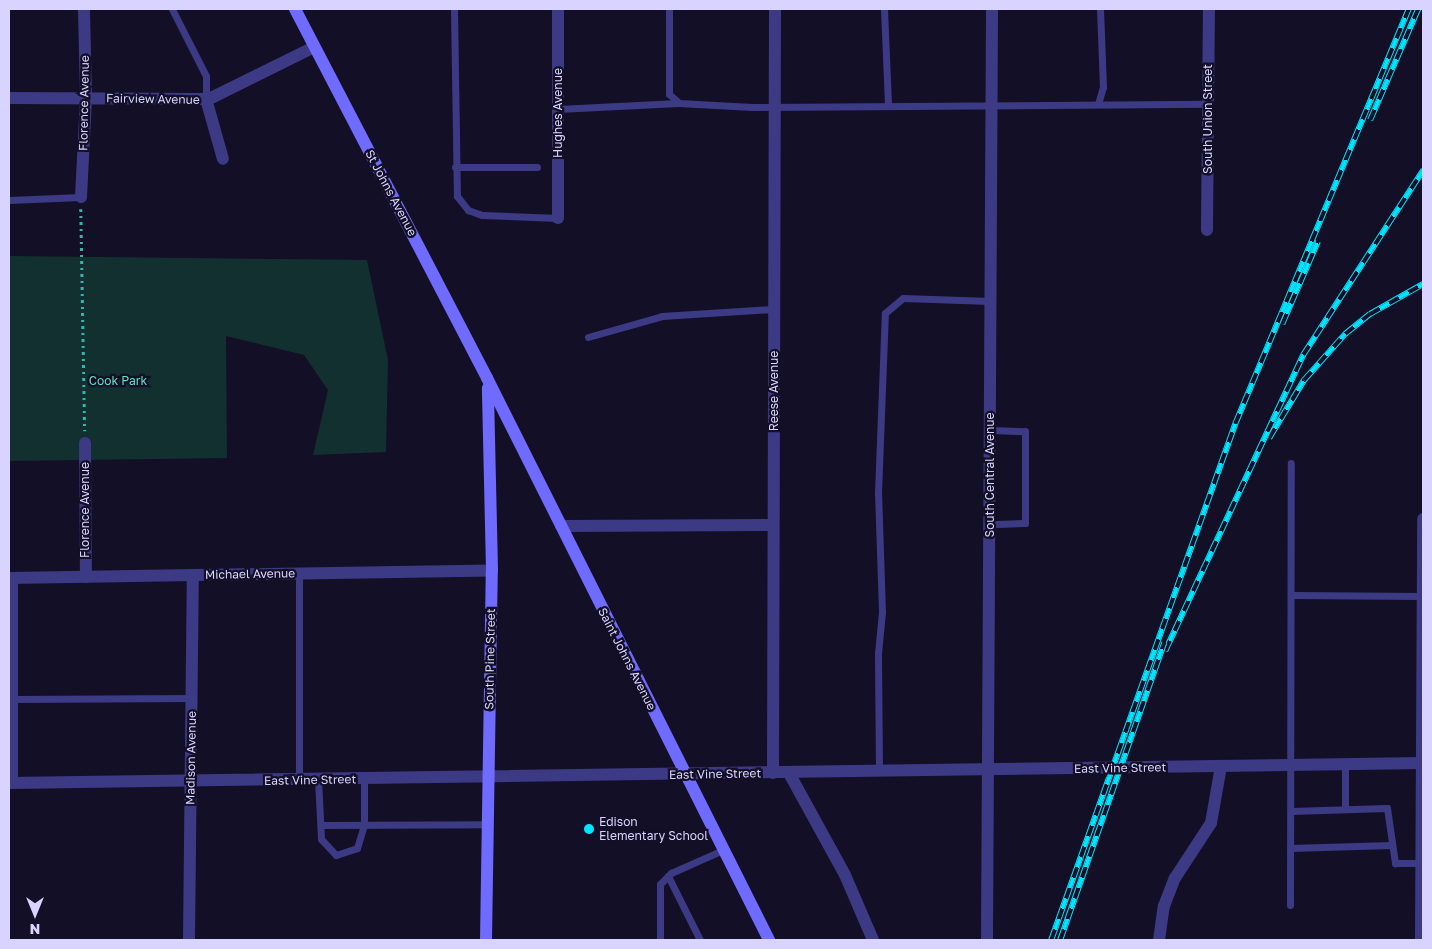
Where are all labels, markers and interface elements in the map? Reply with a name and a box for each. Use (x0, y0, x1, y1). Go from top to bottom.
street label: Florence Avenue (76, 55, 92, 151)
street label: South Union Street (1201, 64, 1215, 174)
street label: Hughes Avenue (551, 68, 565, 158)
street label: Fairview Avenue (106, 91, 200, 107)
street label: St Johns Avenue (362, 147, 420, 239)
street label: Reese Avenue (767, 351, 781, 431)
park label: Cook Park (89, 374, 147, 388)
street label: South Central Avenue (983, 412, 997, 538)
street label: Florence Avenue (78, 462, 92, 558)
street label: Michael Avenue (205, 566, 295, 582)
street label: Saint Johns Avenue (595, 605, 659, 713)
street label: South Pine Street (482, 608, 498, 710)
street label: Madison Avenue (183, 711, 199, 805)
street label: East Vine Street (1074, 760, 1166, 776)
street label: East Vine Street (669, 766, 761, 782)
street label: East Vine Street (264, 772, 356, 788)
place label: Edison Elementary School (599, 815, 708, 843)
marker: Edison Elementary School (583, 823, 595, 835)
north arrow (10, 889, 60, 939)
text: N (30, 921, 40, 938)

